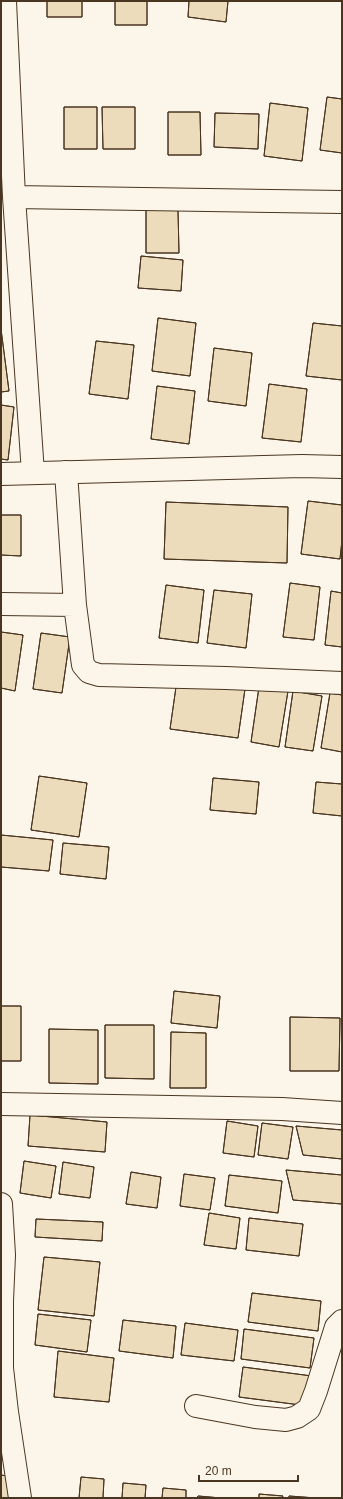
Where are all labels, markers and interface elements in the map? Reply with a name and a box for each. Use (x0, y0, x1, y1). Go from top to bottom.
scale bar (199, 1457, 298, 1483)
text: 20 m (205, 1464, 232, 1478)

